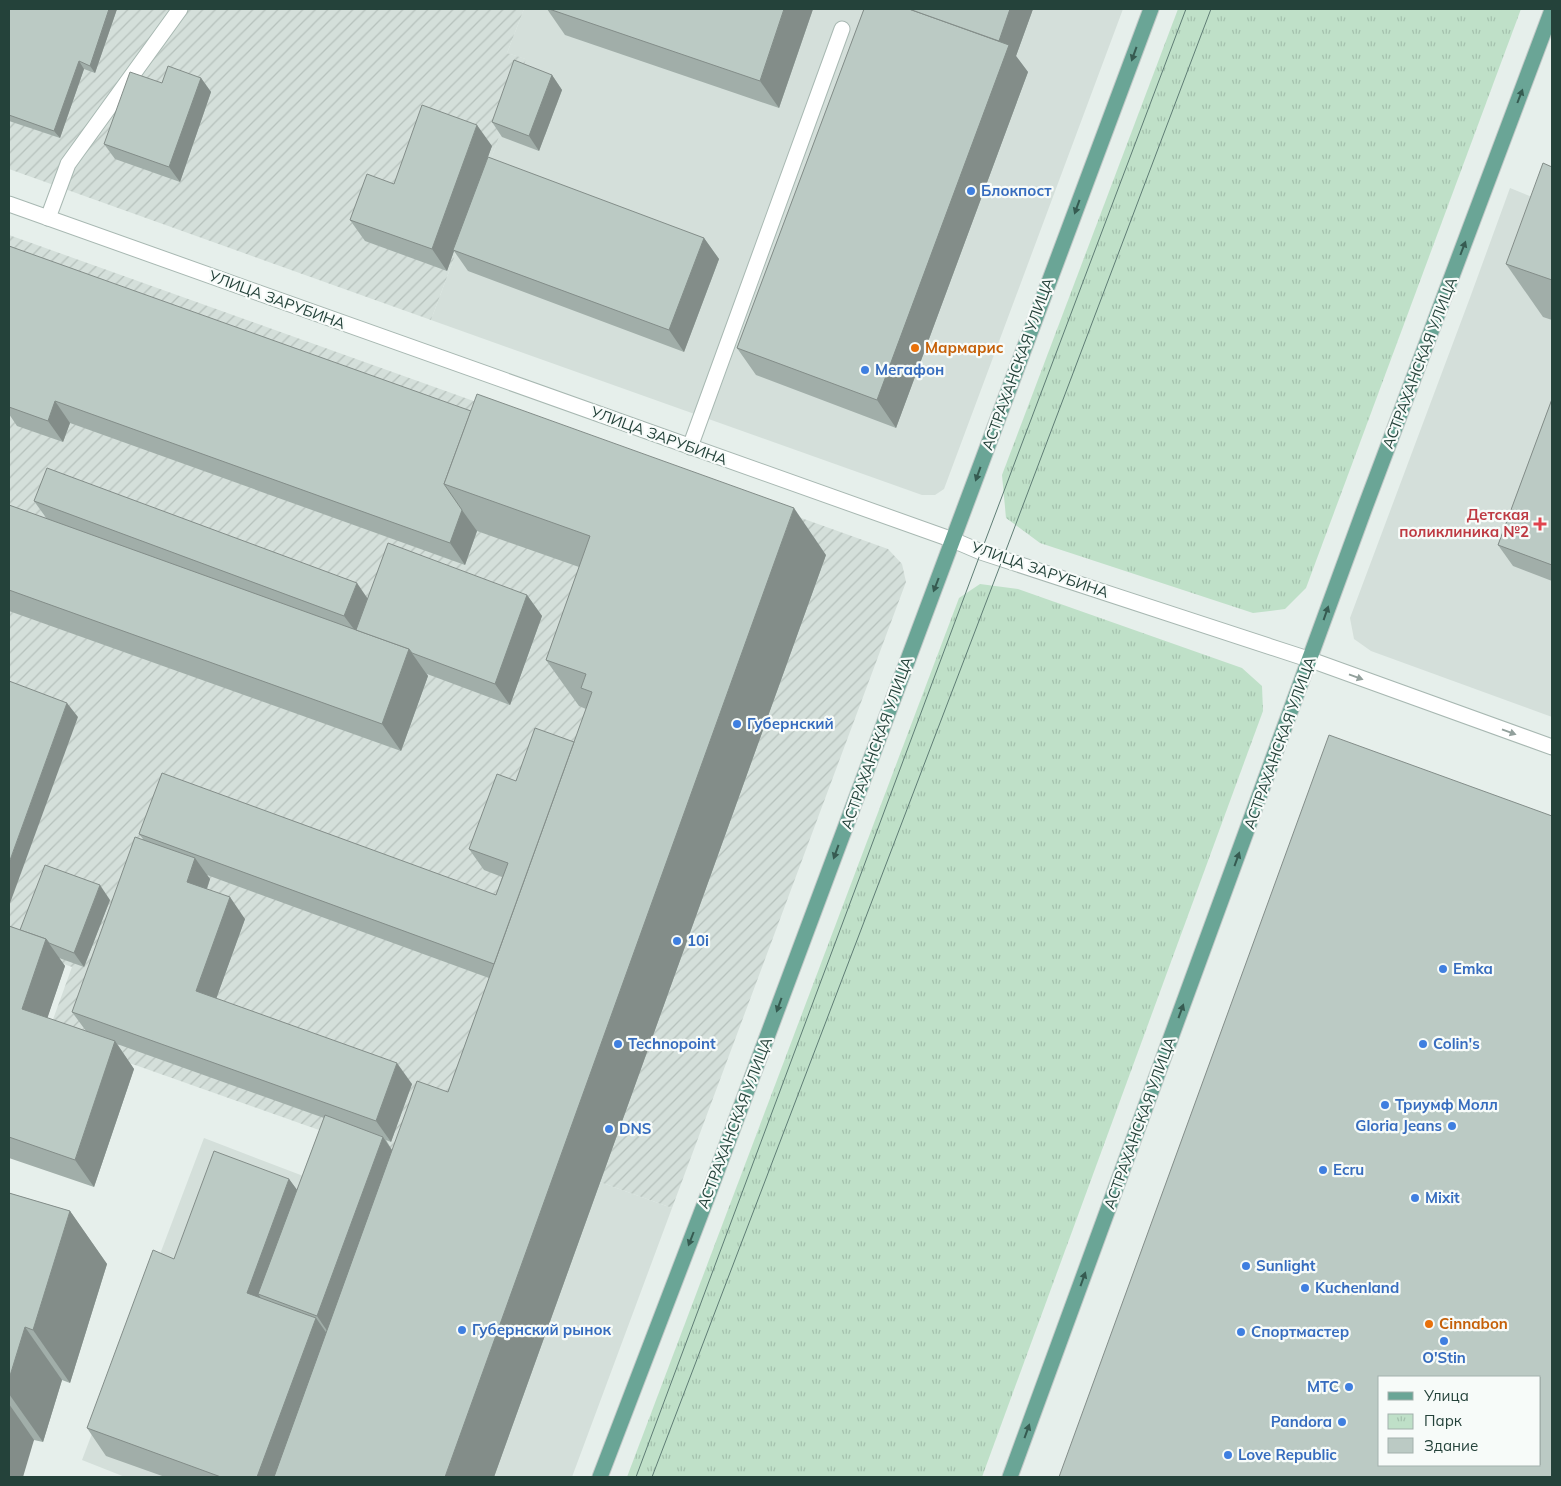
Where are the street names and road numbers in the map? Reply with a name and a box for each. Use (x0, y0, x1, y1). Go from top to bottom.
street label: УЛИЦА ЗАРУБИНА (205, 266, 348, 333)
street label: АСТРАХАНСКАЯ УЛИЦА (1378, 274, 1461, 451)
street label: АСТРАХАНСКАЯ УЛИЦА (977, 275, 1058, 453)
street label: УЛИЦА ЗАРУБИНА (587, 402, 730, 469)
street label: УЛИЦА ЗАРУБИНА (968, 537, 1111, 602)
street label: АСТРАХАНСКАЯ УЛИЦА (836, 654, 917, 832)
street label: АСТРАХАНСКАЯ УЛИЦА (1239, 654, 1320, 832)
street label: АСТРАХАНСКАЯ УЛИЦА (693, 1034, 776, 1211)
street label: АСТРАХАНСКАЯ УЛИЦА (1099, 1034, 1180, 1212)

